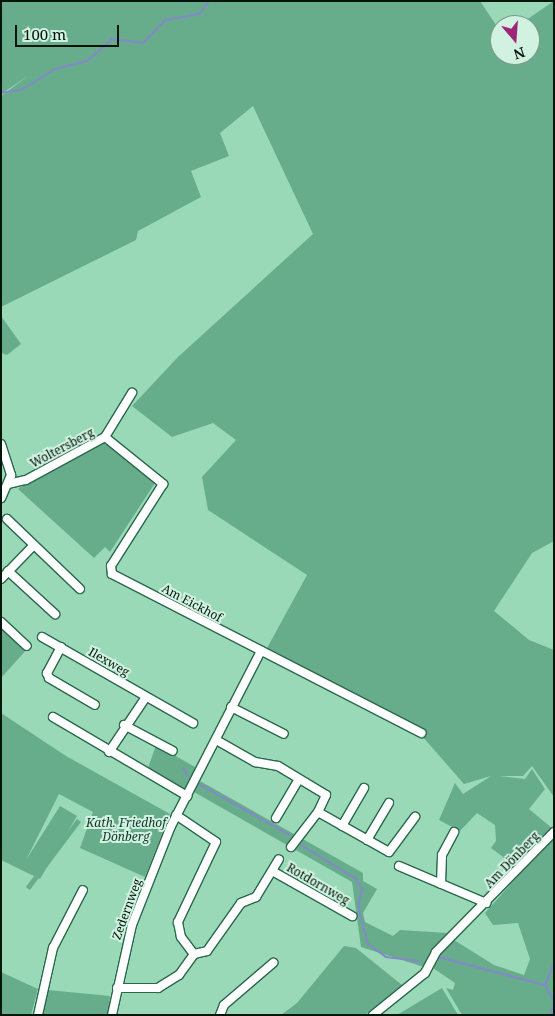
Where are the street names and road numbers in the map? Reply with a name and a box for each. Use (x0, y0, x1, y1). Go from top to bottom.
street label: Woltersberg (28, 425, 96, 471)
street label: Am Eickhof (159, 581, 225, 625)
street label: Ilexweg (86, 645, 132, 679)
street label: Am Dönberg (482, 829, 542, 891)
street label: Rotdornweg (284, 860, 352, 908)
street label: Zedernweg (109, 877, 145, 941)

